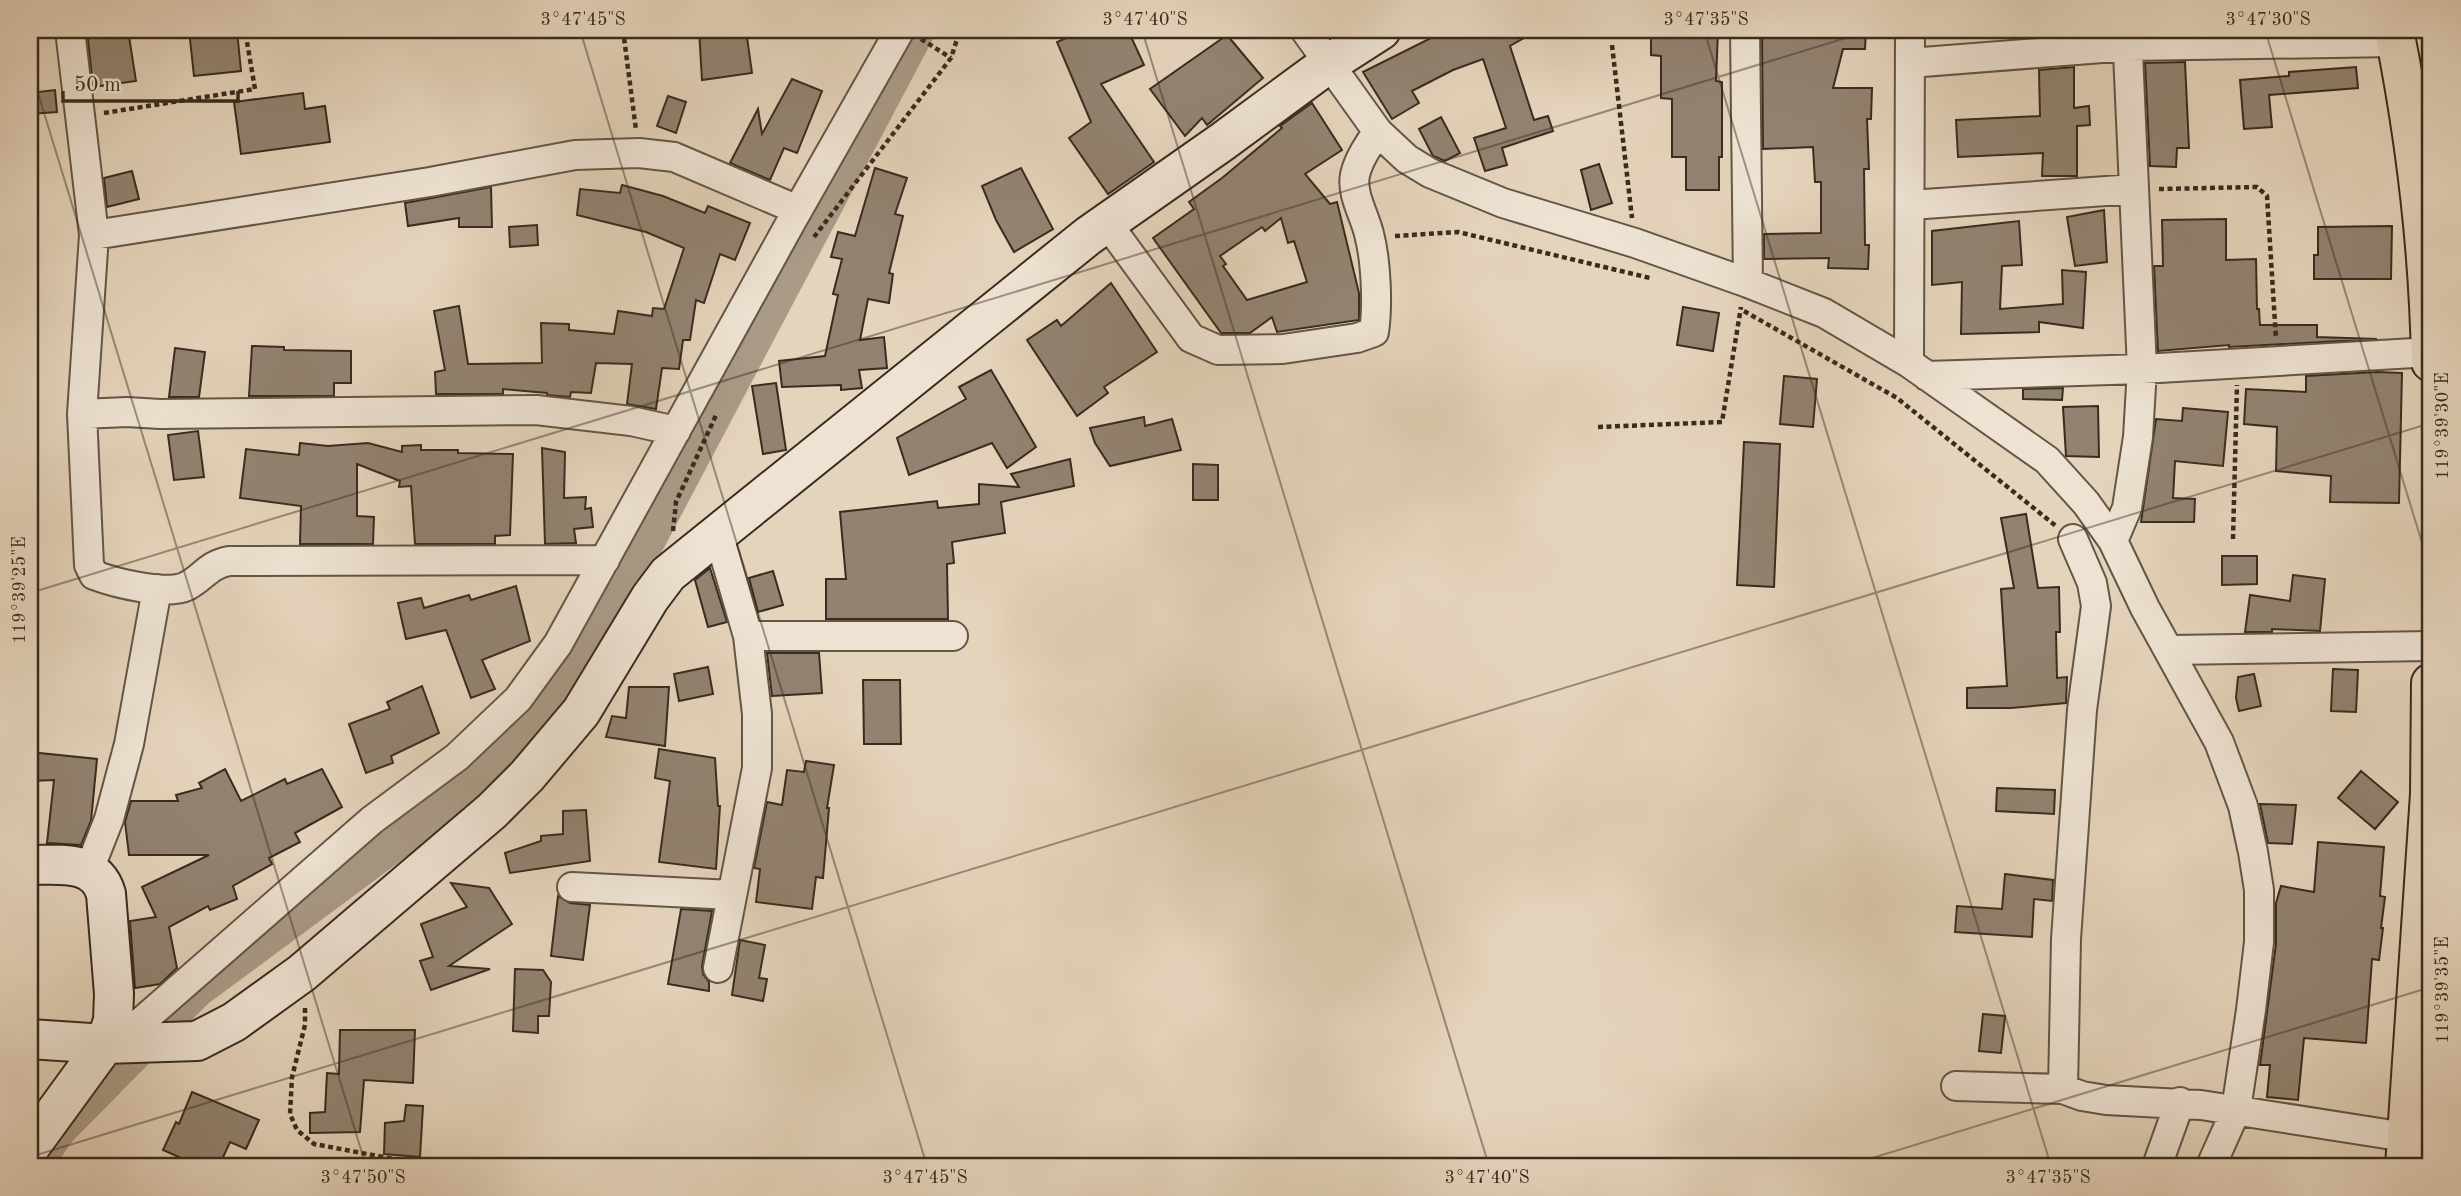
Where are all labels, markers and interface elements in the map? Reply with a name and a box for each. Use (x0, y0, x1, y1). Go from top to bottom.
text: 3°47'45"S (540, 11, 626, 29)
text: 3°47'40"S (1102, 11, 1188, 29)
text: 3°47'35"S (1663, 11, 1749, 29)
text: 3°47'30"S (2225, 11, 2311, 29)
scale bar (63, 60, 238, 104)
text: 50 m (74, 75, 121, 96)
text: 119°39'30"E (2434, 372, 2452, 480)
text: 119°39'25"E (11, 536, 29, 644)
text: 119°39'35"E (2434, 936, 2452, 1044)
text: 3°47'50"S (320, 1169, 406, 1187)
text: 3°47'45"S (882, 1169, 968, 1187)
text: 3°47'40"S (1444, 1169, 1530, 1187)
text: 3°47'35"S (2005, 1169, 2091, 1187)

